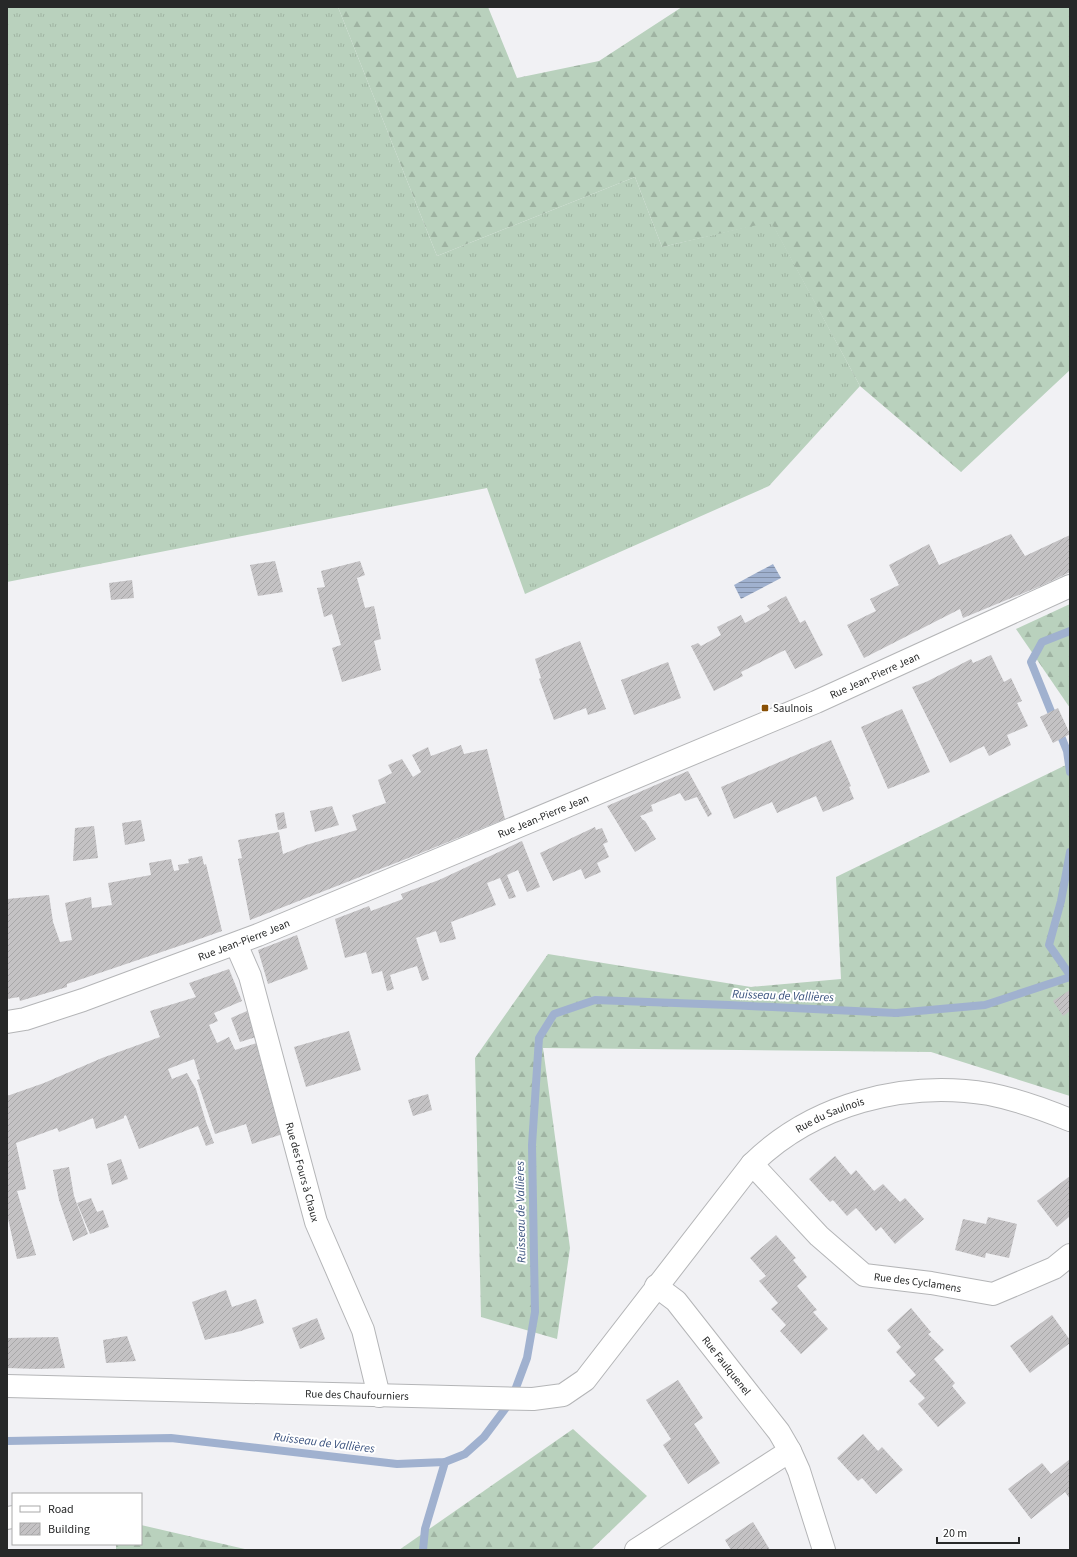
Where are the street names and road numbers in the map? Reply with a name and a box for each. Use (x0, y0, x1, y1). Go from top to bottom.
street label: Rue Jean-Pierre Jean (827, 648, 922, 702)
street label: Rue Jean-Pierre Jean (495, 790, 591, 842)
street label: Rue Jean-Pierre Jean (196, 915, 292, 964)
street label: Rue du Saulnois (792, 1093, 866, 1136)
street label: Rue des Fours à Chaux (282, 1121, 323, 1224)
street label: Rue des Cyclamens (873, 1269, 963, 1296)
street label: Rue Faulquenel (699, 1333, 755, 1398)
street label: Rue des Chaufourniers (305, 1386, 409, 1403)

